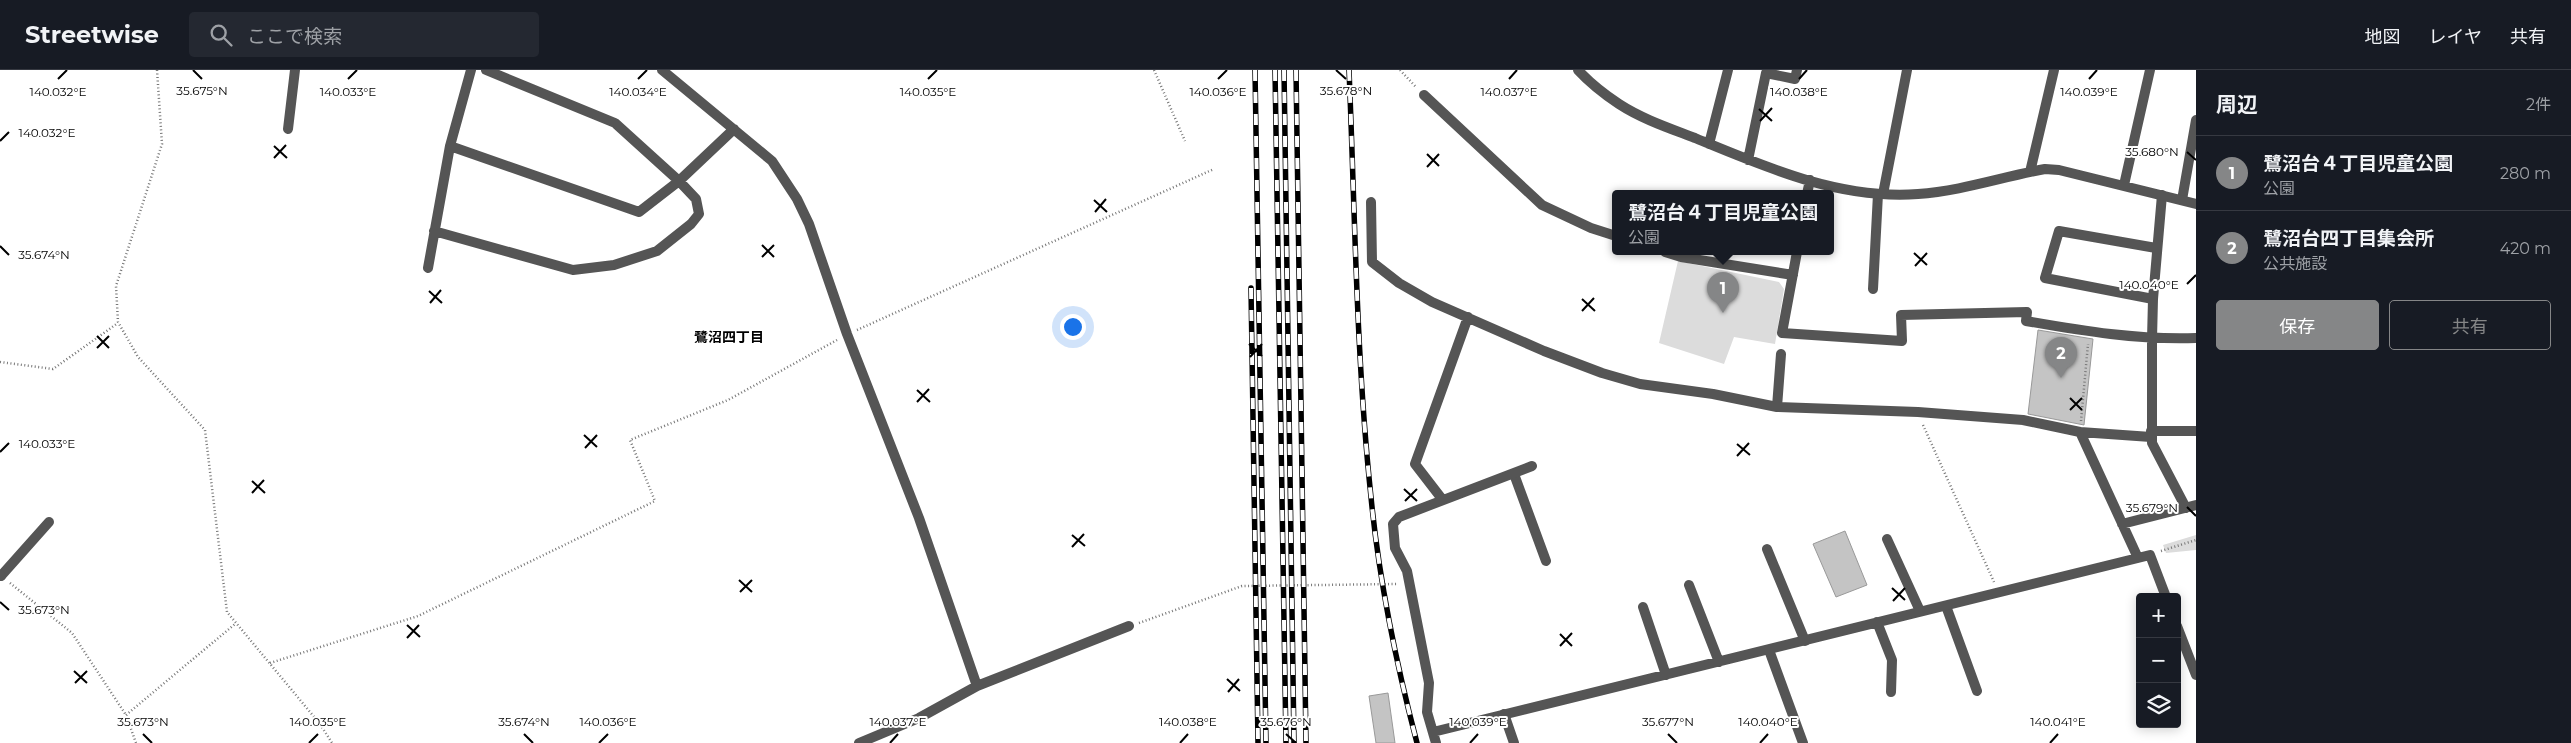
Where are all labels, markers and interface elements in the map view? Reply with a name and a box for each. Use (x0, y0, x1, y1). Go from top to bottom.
search box (189, 12, 539, 57)
text: Streetwise (25, 20, 159, 49)
icon: search (207, 21, 235, 49)
text: ここで検索 (247, 25, 342, 48)
text: 地図 (2365, 26, 2401, 48)
text: レイヤ (2429, 26, 2482, 48)
text: 共有 (2510, 26, 2546, 48)
text: 35.675°N (176, 83, 228, 98)
text: 35.678°N (1320, 83, 1372, 98)
text: 140.032°E (30, 84, 86, 99)
text: 140.033°E (320, 84, 376, 99)
text: 140.034°E (609, 84, 667, 99)
text: 140.035°E (900, 84, 956, 99)
text: 140.036°E (1189, 84, 1247, 99)
text: 140.037°E (1480, 84, 1538, 99)
text: 140.038°E (1770, 84, 1828, 99)
text: 140.039°E (2060, 84, 2118, 99)
text: 周辺 (2216, 92, 2258, 117)
text: 2件 (2526, 95, 2551, 114)
text: 140.032°E (19, 125, 75, 140)
text: 35.680°N (2125, 144, 2179, 159)
text: 鷺沼台４丁目児童公園 (2263, 152, 2453, 175)
text: 1 (2229, 164, 2235, 183)
text: 280 m (2500, 164, 2551, 183)
text: 公園 (2263, 179, 2295, 198)
popup (1612, 190, 1834, 255)
text: 鷺沼台４丁目児童公園 (1628, 201, 1818, 224)
text: 鷺沼台四丁目集会所 (2263, 227, 2434, 250)
text: 公園 (1628, 228, 1660, 247)
text: 2 (2227, 239, 2237, 258)
text: 420 m (2500, 239, 2551, 258)
text: 35.674°N (18, 247, 70, 262)
text: 公共施設 (2263, 254, 2327, 273)
pin: 1 (1707, 272, 1739, 313)
text: 140.040°E (2119, 277, 2179, 292)
button: 保存 (2216, 300, 2379, 350)
button: 共有 (2389, 300, 2551, 350)
your location (1060, 314, 1086, 340)
district label: 鷺沼四丁目 (694, 328, 764, 346)
pin: 2 (2045, 337, 2077, 378)
text: 140.033°E (19, 436, 75, 451)
text: 35.679°N (2126, 500, 2178, 515)
map controls (2136, 593, 2181, 728)
button: + (2136, 593, 2181, 638)
text: 35.673°N (18, 602, 70, 617)
button: − (2136, 638, 2181, 683)
button: layers (2136, 683, 2181, 728)
text: 35.673°N (117, 714, 169, 729)
text: 140.035°E (290, 714, 346, 729)
text: 35.674°N (498, 714, 550, 729)
text: 140.036°E (579, 714, 637, 729)
text: 140.037°E (869, 714, 927, 729)
text: 140.038°E (1159, 714, 1217, 729)
text: 35.676°N (1260, 714, 1312, 729)
text: 140.039°E (1449, 714, 1507, 729)
text: 35.677°N (1642, 714, 1694, 729)
text: 140.040°E (1738, 714, 1798, 729)
text: 140.041°E (2030, 714, 2086, 729)

